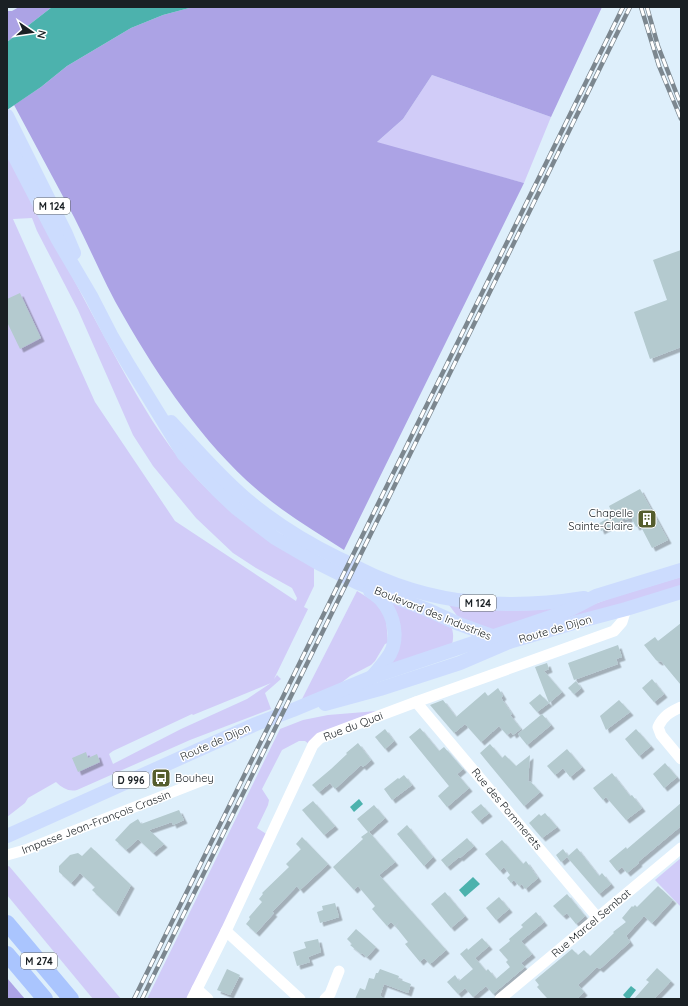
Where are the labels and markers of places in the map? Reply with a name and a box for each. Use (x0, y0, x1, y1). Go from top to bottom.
place label: Chapelle Sainte-Claire (568, 506, 633, 533)
building icon: Chapelle Sainte-Claire (636, 508, 658, 530)
bus stop icon: Bouhey (150, 767, 172, 789)
place label: Bouhey (175, 771, 214, 785)

